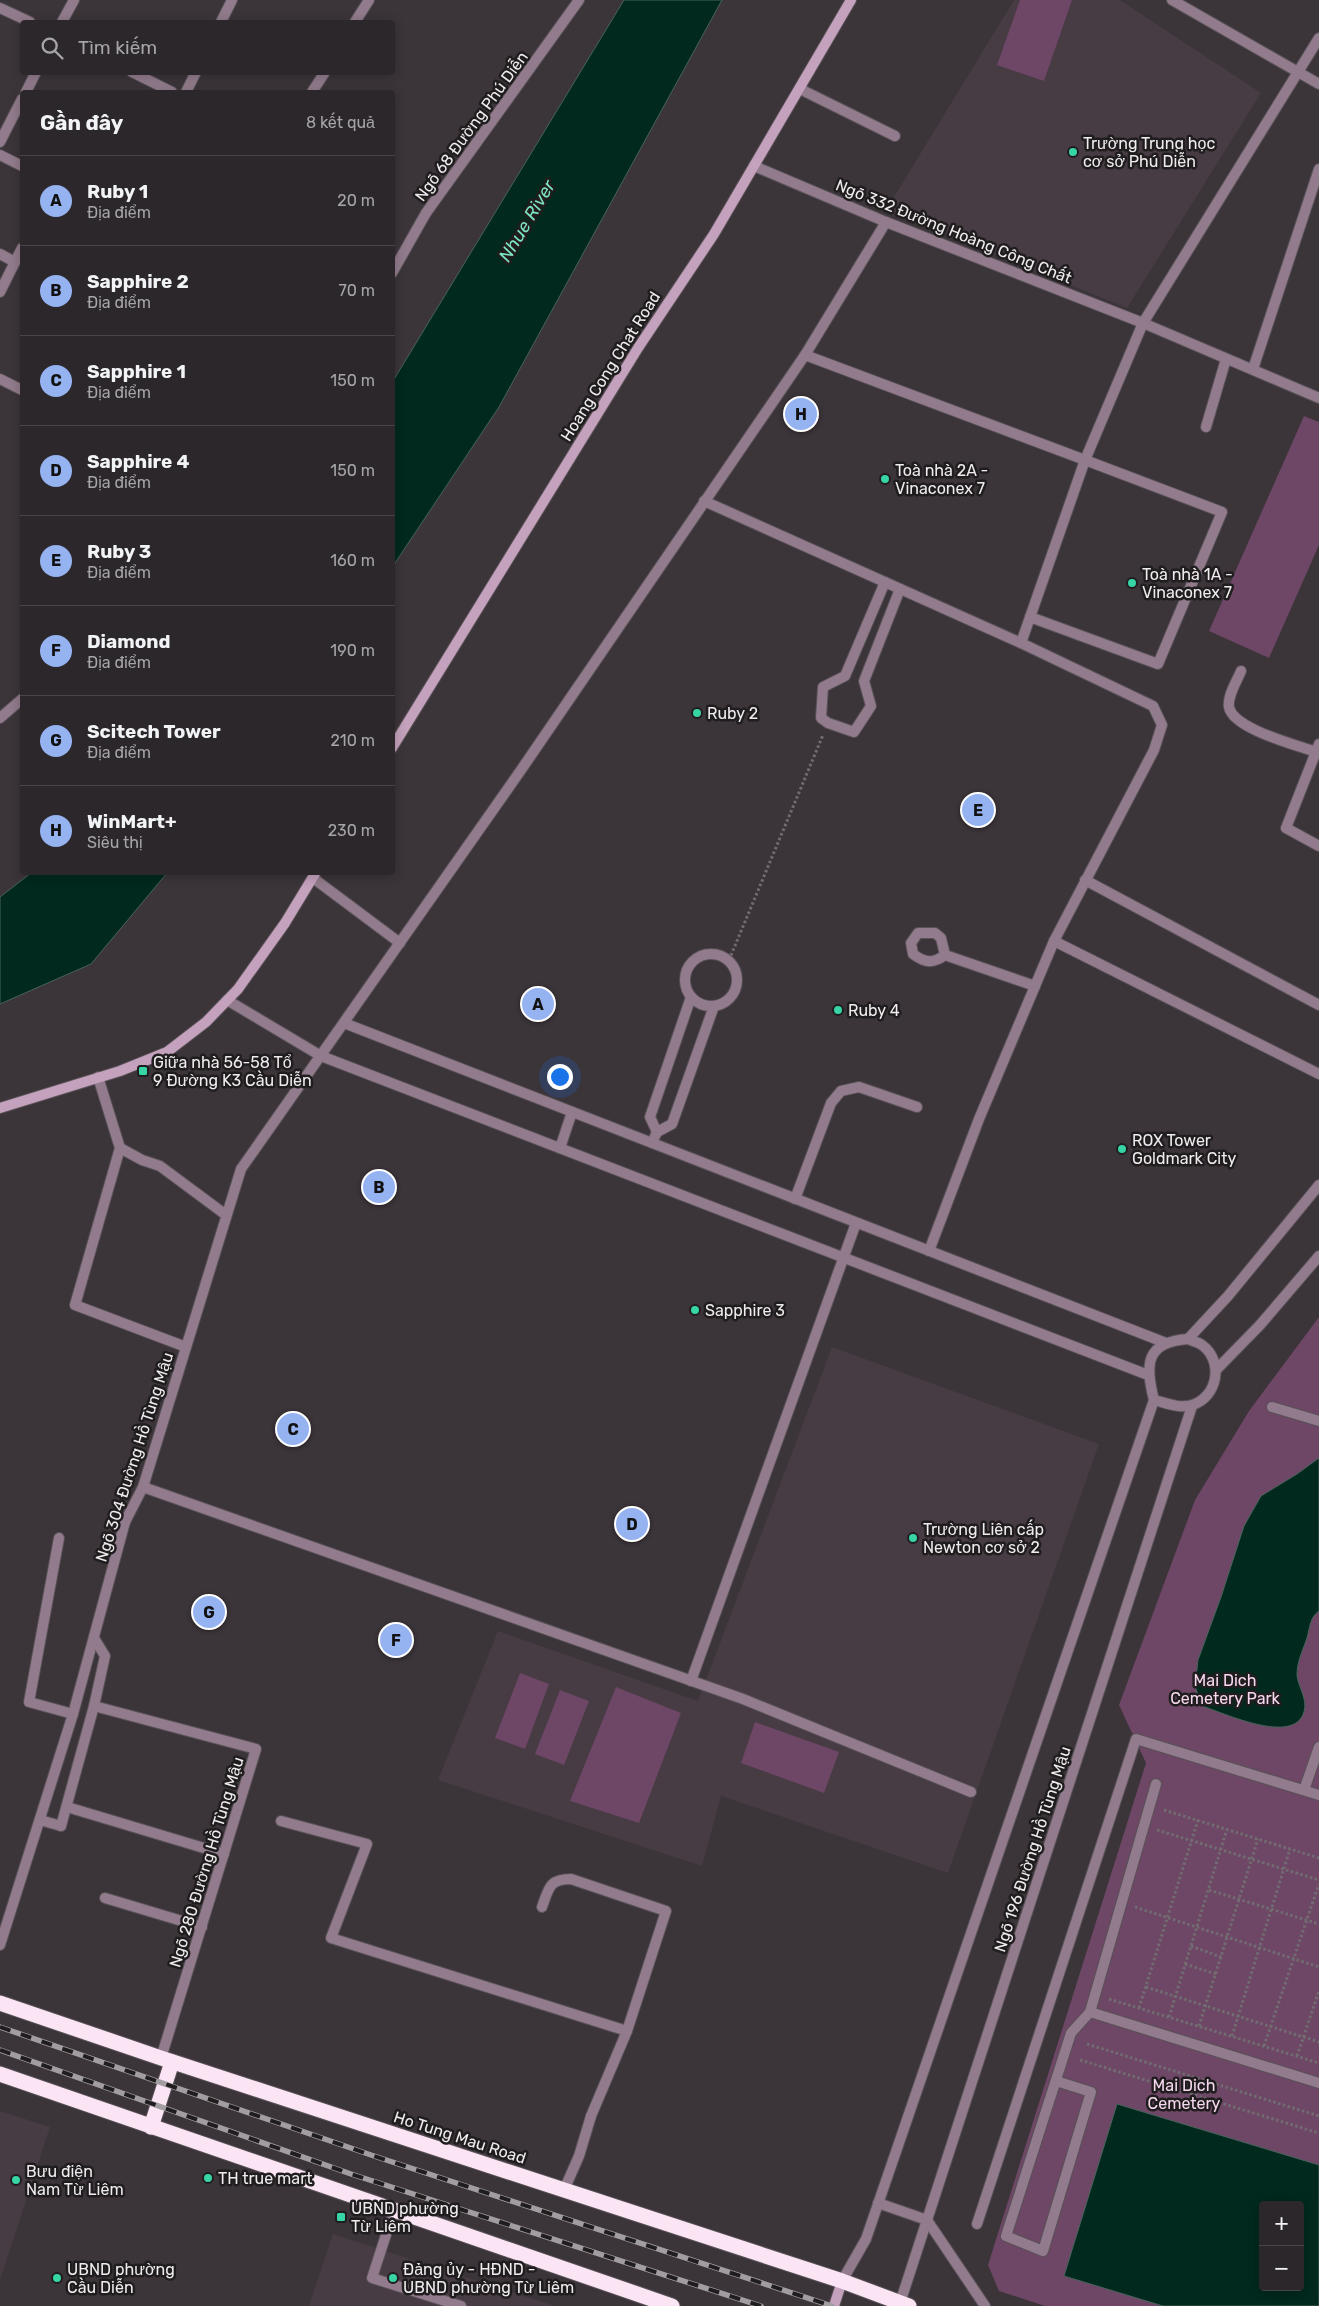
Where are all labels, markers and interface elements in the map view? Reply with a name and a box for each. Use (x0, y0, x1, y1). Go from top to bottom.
search box (20, 20, 395, 75)
icon: search (38, 34, 66, 62)
text: Tìm kiếm (78, 36, 157, 59)
street label: Ngõ 68 Đường Phú Diễn (410, 47, 532, 205)
text: Gần đây (40, 110, 123, 135)
text: 8 kết quả (306, 113, 375, 132)
place label: Trường Trung học cơ sở Phú Diễn (1083, 134, 1215, 171)
marker: Trường Trung học cơ sở Phú Diễn (1067, 146, 1079, 158)
street label: Ngõ 332 Đường Hoàng Công Chất (833, 174, 1075, 288)
water label: Nhue River (494, 175, 561, 266)
text: Ruby 1 (87, 180, 148, 203)
text: A (50, 191, 62, 210)
text: 20 m (337, 191, 375, 210)
text: Địa điểm (87, 203, 151, 222)
text: Sapphire 2 (87, 270, 189, 293)
text: B (50, 281, 62, 300)
text: 70 m (338, 281, 375, 300)
street label: Hoang Cong Chat Road (557, 288, 664, 445)
text: Địa điểm (87, 293, 151, 312)
text: Sapphire 1 (87, 360, 186, 383)
text: C (50, 371, 62, 390)
text: 150 m (330, 371, 375, 390)
text: Địa điểm (87, 383, 151, 402)
pin: H (785, 395, 817, 433)
text: Sapphire 4 (87, 450, 189, 473)
text: D (50, 461, 62, 480)
text: 150 m (330, 461, 375, 480)
place label: Toà nhà 2A - Vinaconex 7 (895, 461, 988, 498)
text: Địa điểm (87, 473, 151, 492)
marker: Toà nhà 2A - Vinaconex 7 (879, 473, 891, 485)
text: Ruby 3 (87, 540, 151, 563)
text: E (51, 551, 61, 570)
text: 160 m (330, 551, 375, 570)
text: Địa điểm (87, 563, 151, 582)
place label: Toà nhà 1A - Vinaconex 7 (1142, 565, 1233, 602)
marker: Toà nhà 1A - Vinaconex 7 (1126, 577, 1138, 589)
text: Diamond (87, 630, 170, 653)
text: F (51, 641, 61, 660)
text: 190 m (330, 641, 375, 660)
text: Địa điểm (87, 653, 151, 672)
place label: Ruby 2 (707, 704, 758, 723)
marker: Ruby 2 (691, 707, 703, 719)
text: Scitech Tower (87, 720, 221, 743)
text: G (50, 731, 62, 750)
text: 210 m (330, 731, 375, 750)
text: Địa điểm (87, 743, 151, 762)
pin: E (962, 791, 994, 829)
text: WinMart+ (87, 810, 176, 833)
text: H (50, 821, 62, 840)
text: 230 m (328, 821, 375, 840)
text: Siêu thị (87, 833, 143, 852)
pin: A (522, 985, 554, 1023)
place label: Ruby 4 (848, 1001, 900, 1020)
marker: Ruby 4 (832, 1004, 844, 1016)
place label: Giữa nhà 56-58 Tổ 9 Đường K3 Cầu Diễn (153, 1053, 312, 1090)
your location (547, 1064, 573, 1090)
marker: Giữa nhà 56-58 Tổ 9 Đường K3 Cầu Diễn (137, 1065, 149, 1077)
place label: ROX Tower Goldmark City (1132, 1131, 1236, 1168)
marker: ROX Tower Goldmark City (1116, 1143, 1128, 1155)
pin: B (363, 1168, 395, 1206)
place label: Sapphire 3 (705, 1301, 785, 1320)
marker: Sapphire 3 (689, 1304, 701, 1316)
street label: Ngõ 304 Đường Hồ Tùng Mậu (90, 1350, 177, 1564)
pin: C (277, 1410, 309, 1448)
pin: D (616, 1505, 648, 1543)
place label: Trường Liên cấp Newton cơ sở 2 (923, 1519, 1044, 1557)
marker: Trường Liên cấp Newton cơ sở 2 (907, 1532, 919, 1544)
pin: G (193, 1593, 225, 1631)
pin: F (380, 1621, 412, 1659)
park label: Mai Dich Cemetery Park (1170, 1671, 1281, 1708)
street label: Ngõ 196 Đường Hồ Tùng Mậu (989, 1743, 1075, 1954)
street label: Ngõ 280 Đường Hồ Tùng Mậu (164, 1754, 248, 1970)
park label: Mai Dich Cemetery (1148, 2076, 1221, 2113)
street label: Ho Tung Mau Road (391, 2107, 528, 2168)
place label: Bưu điện Nam Từ Liêm (26, 2162, 124, 2199)
place label: TH true mart (218, 2169, 313, 2188)
marker: TH true mart (202, 2172, 214, 2184)
marker: Bưu điện Nam Từ Liêm (10, 2174, 22, 2186)
place label: UBND phường Từ Liêm (351, 2199, 459, 2236)
map controls (1259, 2201, 1304, 2291)
button: + (1259, 2201, 1304, 2246)
marker: UBND phường Từ Liêm (335, 2211, 347, 2223)
button: − (1259, 2246, 1304, 2291)
place label: UBND phường Cầu Diễn (67, 2260, 175, 2297)
place label: Đảng ủy - HĐND - UBND phường Từ Liêm (403, 2260, 574, 2297)
marker: UBND phường Cầu Diễn (51, 2272, 63, 2284)
marker: Đảng ủy - HĐND - UBND phường Từ Liêm (387, 2272, 399, 2284)

